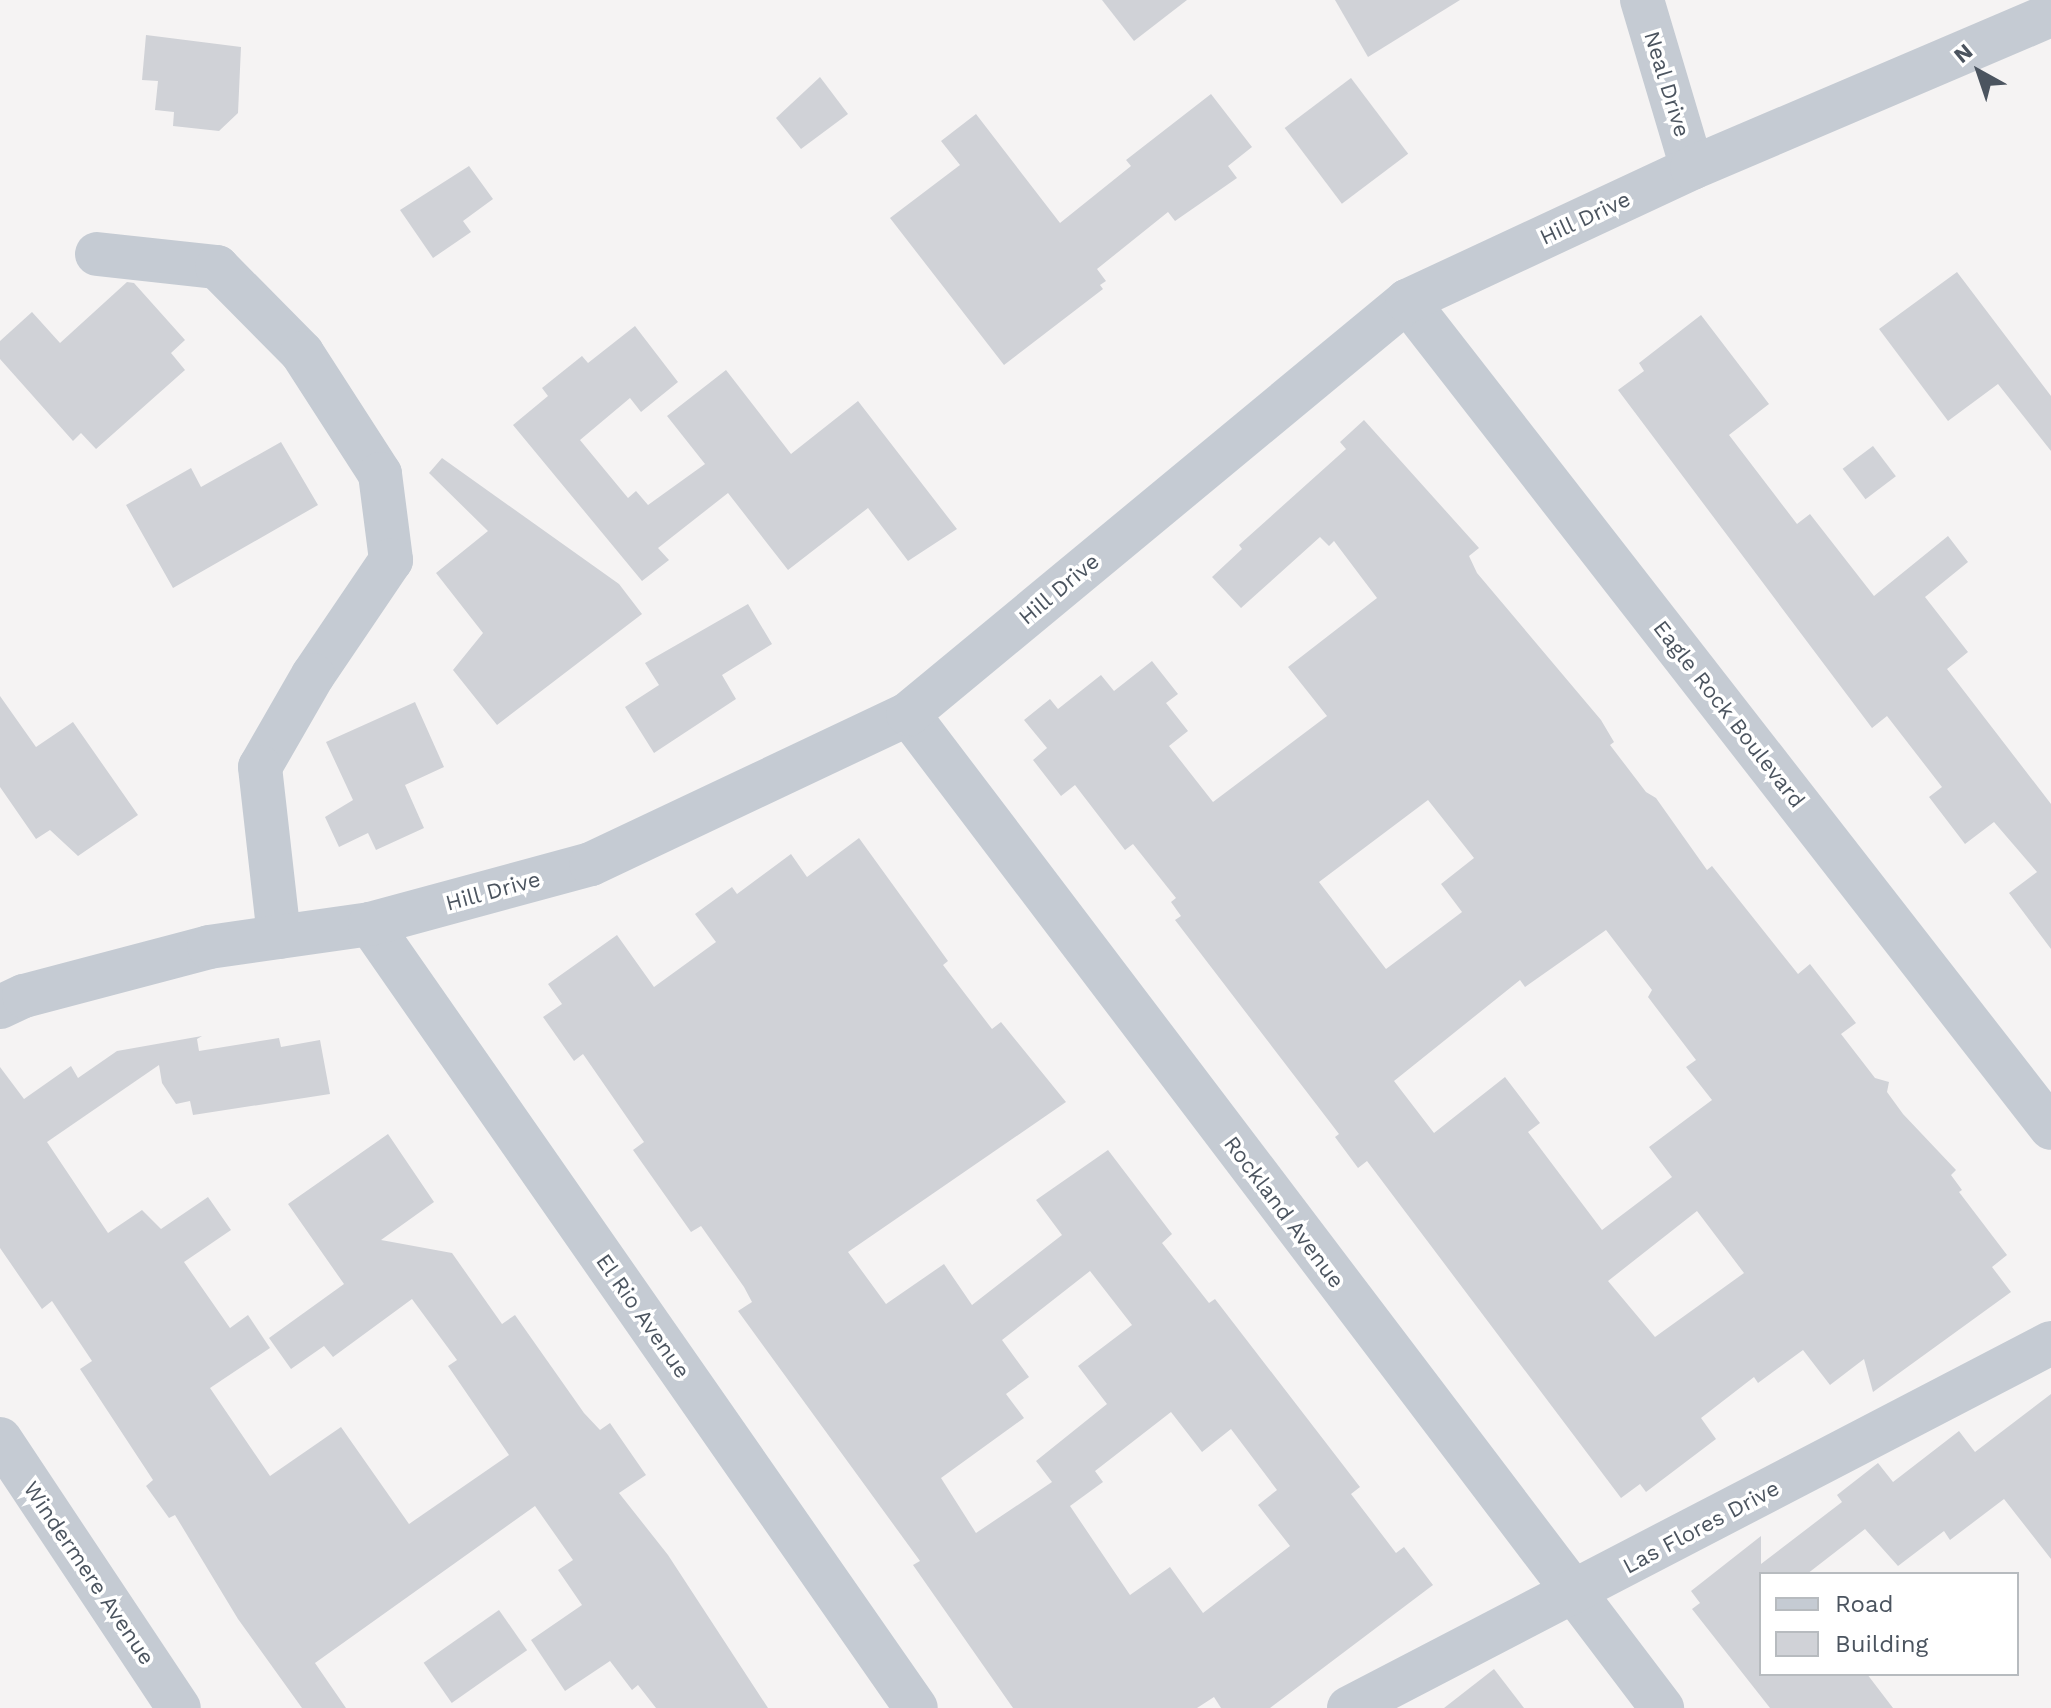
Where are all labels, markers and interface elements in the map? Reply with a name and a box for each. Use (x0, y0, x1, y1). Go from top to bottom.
street label: Neal Drive (1638, 28, 1696, 140)
north arrow (1939, 32, 2019, 112)
text: N (1949, 38, 1978, 68)
street label: Hill Drive (1535, 185, 1635, 251)
street label: Hill Drive (1013, 547, 1105, 631)
street label: Eagle Rock Boulevard (1647, 615, 1811, 813)
street label: Hill Drive (442, 866, 544, 916)
street label: Rockland Avenue (1218, 1131, 1350, 1293)
street label: El Rio Avenue (590, 1248, 696, 1384)
street label: Las Flores Drive (1618, 1475, 1784, 1579)
street label: Windermere Avenue (18, 1476, 160, 1670)
legend (1759, 1572, 2019, 1676)
text: Road (1835, 1590, 1894, 1618)
text: Building (1835, 1630, 1928, 1658)

